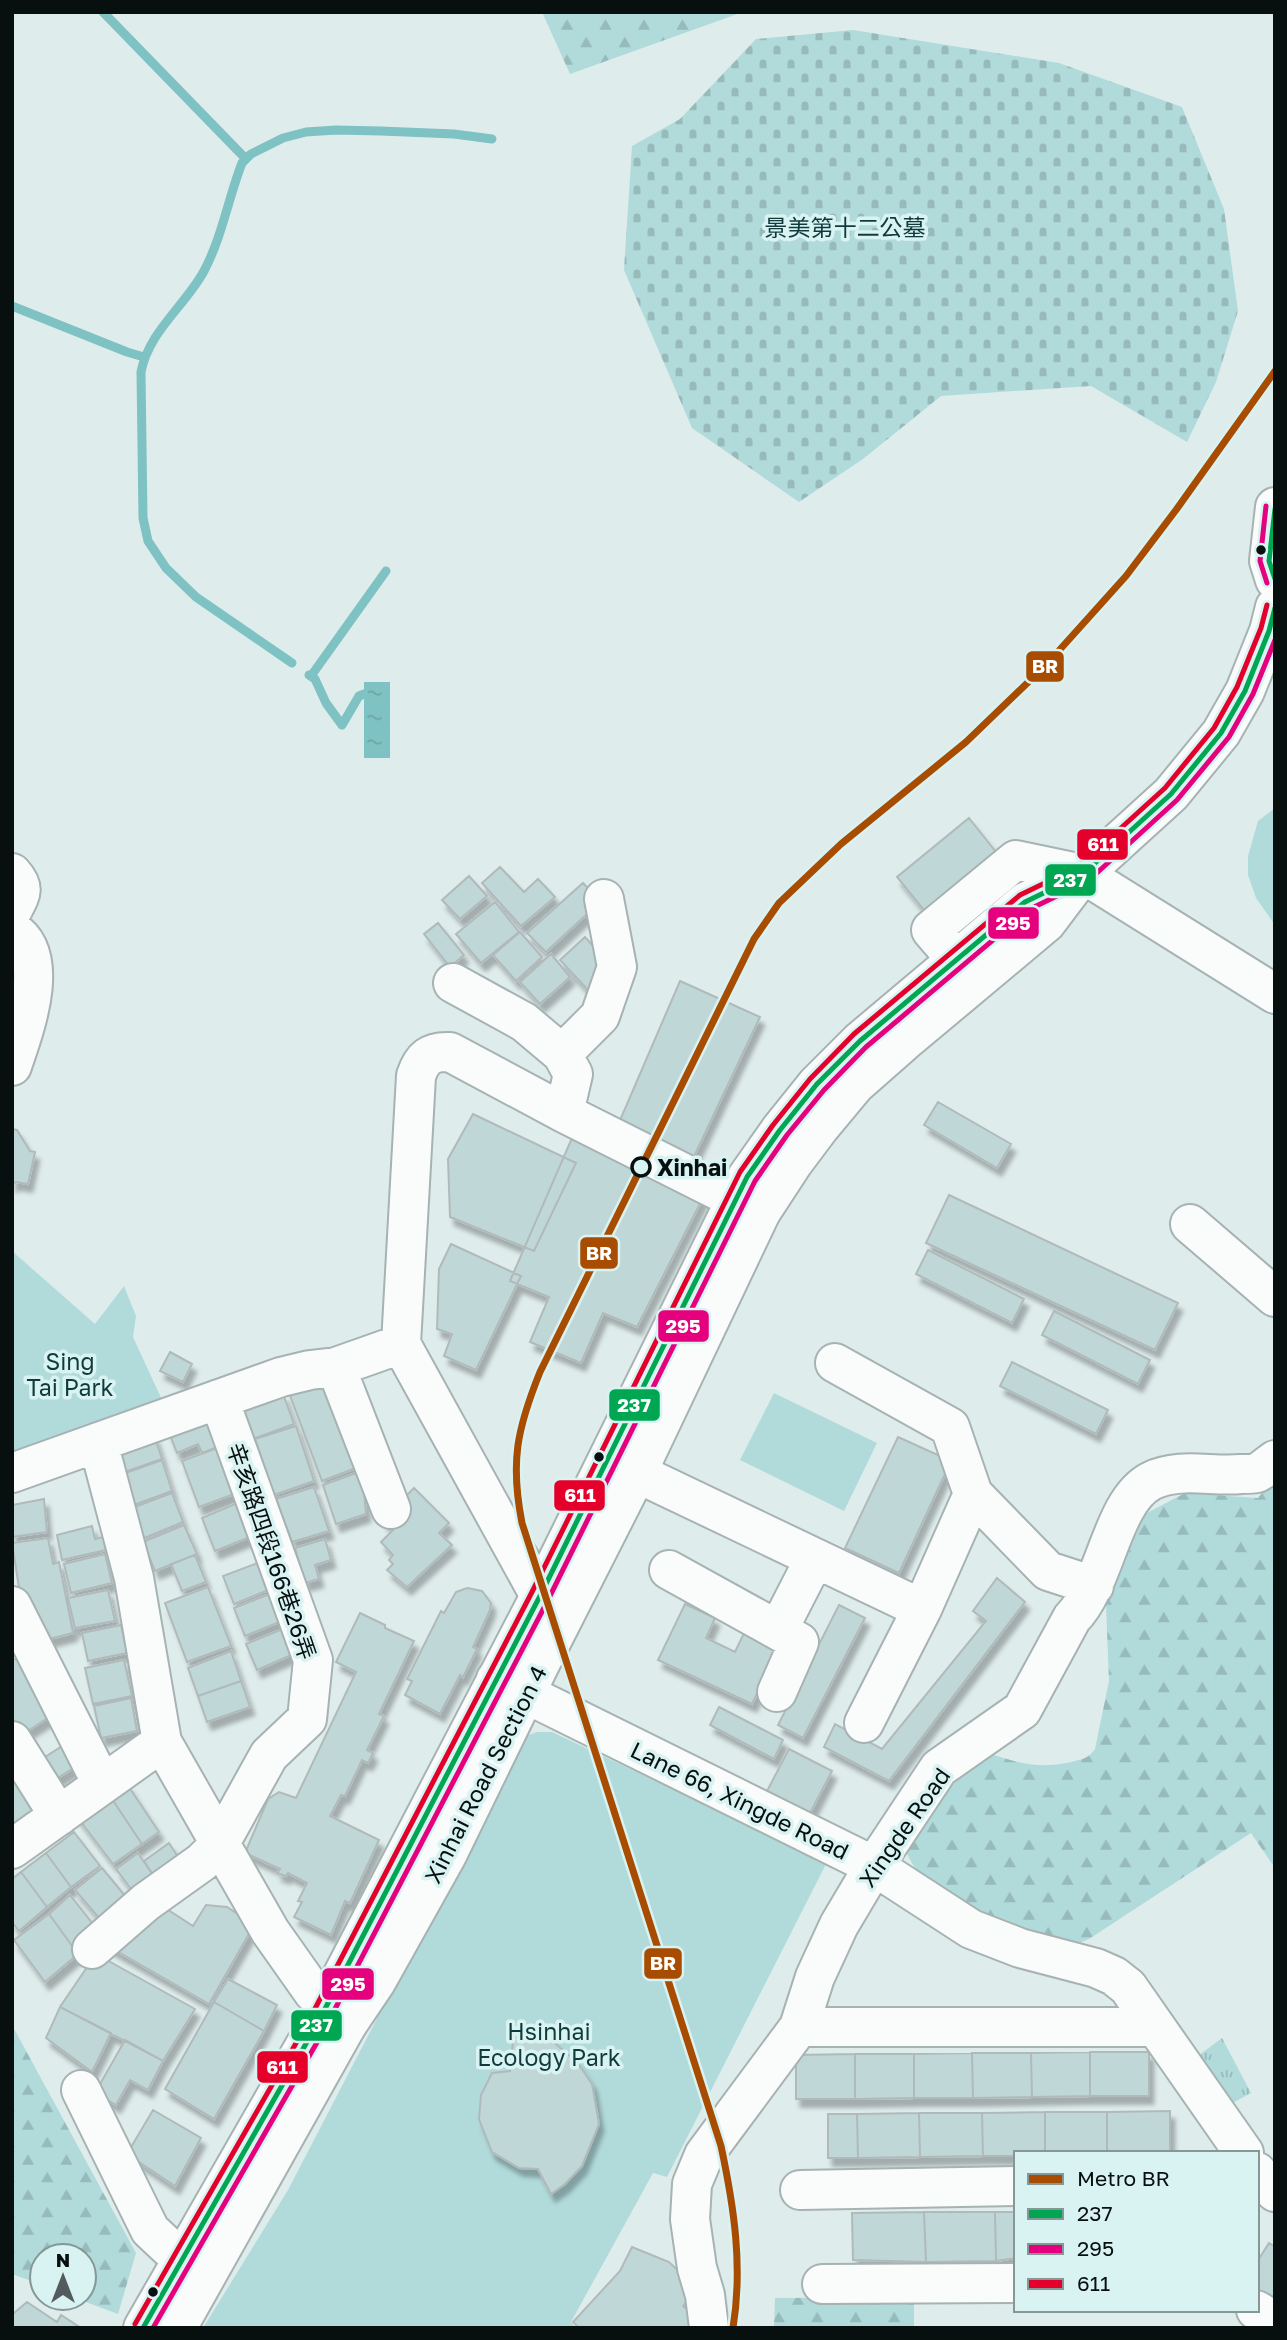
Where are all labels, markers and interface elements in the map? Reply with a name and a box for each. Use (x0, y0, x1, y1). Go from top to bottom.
park label: 景美第十二公墓 (765, 213, 926, 241)
unlabelled marker (1254, 543, 1268, 557)
line badge: BR (1025, 650, 1065, 683)
text: BR (1032, 654, 1058, 677)
line badge: 611 (1076, 828, 1129, 861)
text: 611 (1087, 832, 1119, 855)
line badge: 237 (1044, 863, 1097, 897)
text: 237 (1053, 868, 1087, 891)
line badge: 295 (987, 906, 1040, 940)
text: 295 (995, 911, 1031, 934)
place label: Xinhai (657, 1153, 727, 1181)
marker: Xinhai (631, 1157, 651, 1177)
line badge: BR (579, 1236, 619, 1270)
text: BR (586, 1241, 612, 1264)
line badge: 295 (657, 1309, 710, 1343)
text: 295 (665, 1314, 701, 1337)
park label: Sing Tai Park (27, 1347, 113, 1401)
line badge: 237 (608, 1388, 661, 1422)
text: 237 (617, 1393, 651, 1416)
street label: 辛亥路四段166巷26弄 (222, 1439, 322, 1663)
unlabelled marker (592, 1450, 606, 1464)
line badge: 611 (553, 1479, 606, 1512)
text: 611 (564, 1483, 596, 1506)
street label: Xinhai Road Section 4 (418, 1661, 552, 1887)
street label: Lane 66, Xingde Road (626, 1735, 854, 1865)
street label: Xingde Road (853, 1762, 955, 1892)
line badge: BR (643, 1947, 683, 1980)
text: BR (650, 1951, 676, 1974)
line badge: 295 (321, 1967, 375, 2001)
text: 295 (330, 1972, 366, 1995)
line badge: 237 (290, 2009, 343, 2042)
text: 237 (299, 2013, 333, 2036)
park label: Hsinhai Ecology Park (477, 2017, 621, 2071)
line badge: 611 (256, 2050, 309, 2084)
text: 611 (266, 2055, 298, 2078)
legend (1014, 2151, 1259, 2312)
text: Metro BR (1077, 2165, 1170, 2191)
text: 237 (1077, 2200, 1113, 2226)
text: 295 (1077, 2235, 1114, 2261)
north arrow (28, 2242, 98, 2312)
text: N (56, 2248, 70, 2271)
text: 611 (1077, 2270, 1110, 2296)
unlabelled marker (146, 2285, 160, 2299)

